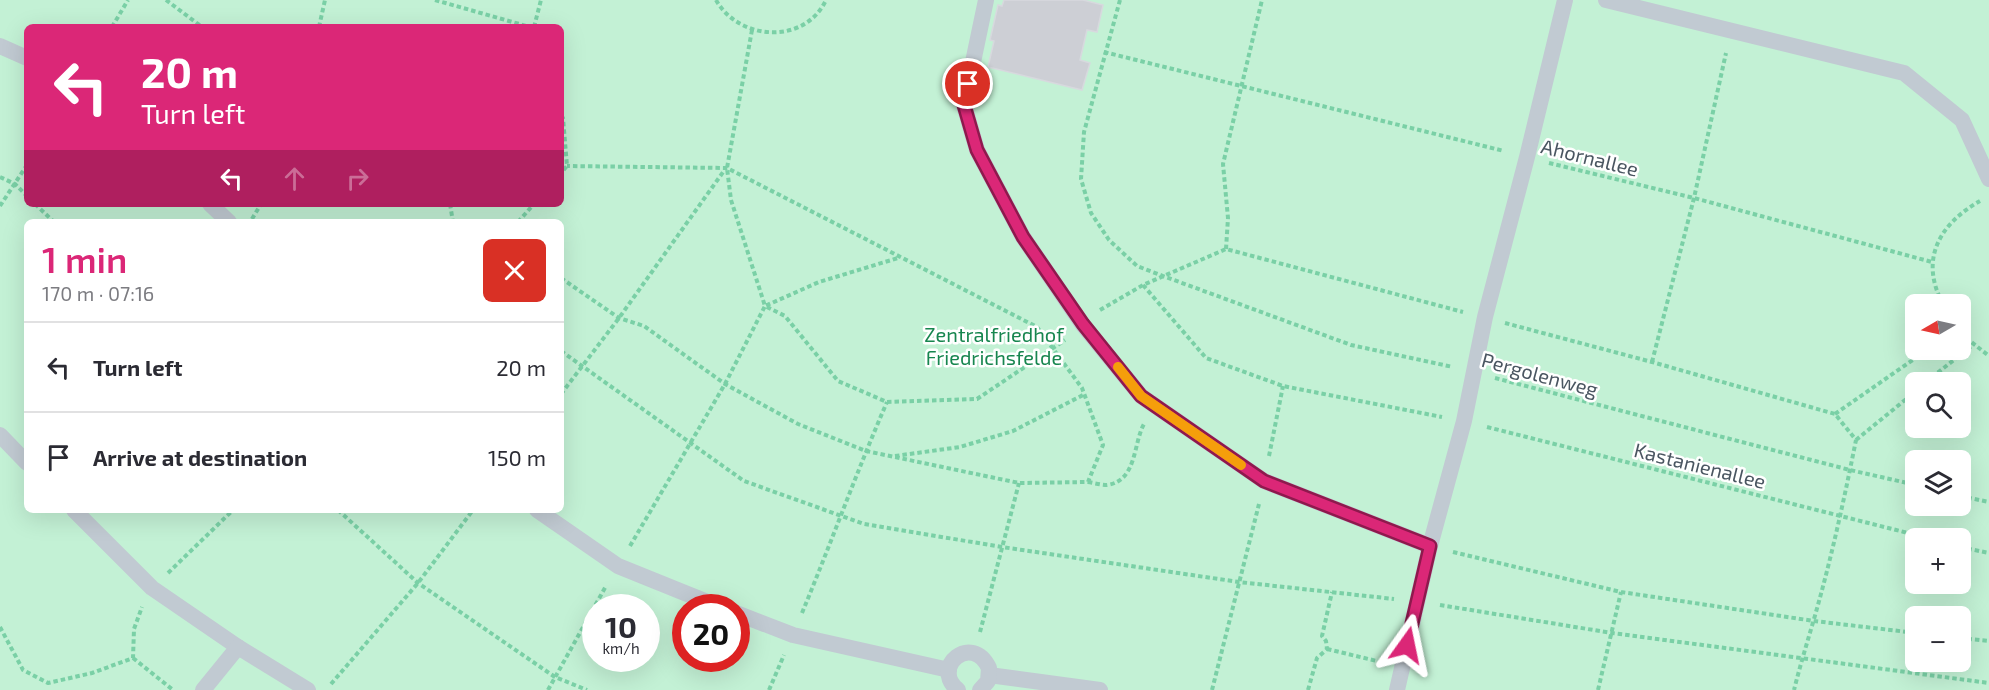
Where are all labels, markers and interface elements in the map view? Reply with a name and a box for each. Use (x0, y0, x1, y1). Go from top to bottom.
text: 20 m (141, 46, 238, 96)
icon: left (42, 48, 120, 126)
pin (942, 58, 993, 109)
icon: arrive (951, 67, 984, 100)
text: Turn left (141, 97, 245, 129)
street label: Ahornallee (1539, 133, 1641, 181)
icon: left (215, 162, 248, 195)
icon: ahead (278, 162, 311, 195)
icon: right (341, 162, 374, 195)
text: 1 min (42, 237, 127, 280)
button: close (483, 239, 546, 302)
text: 170 m · 07:16 (42, 281, 154, 305)
north arrow (1905, 294, 1971, 360)
map controls (1905, 294, 1971, 672)
park label: Zentralfriedhof Friedrichsfelde (924, 322, 1064, 369)
street label: Pergolenweg (1479, 347, 1601, 401)
icon: left (42, 351, 75, 384)
text: Turn left (93, 354, 182, 380)
text: 20 m (496, 354, 546, 380)
button: search (1905, 372, 1971, 438)
street label: Kastanienallee (1632, 437, 1768, 493)
icon: arrive (42, 441, 75, 474)
text: Arrive at destination (93, 444, 307, 470)
text: 150 m (488, 444, 546, 470)
button: layers (1905, 450, 1971, 516)
button: + (1905, 528, 1971, 594)
speed limit sign: 20 (672, 594, 750, 672)
button: − (1905, 606, 1971, 672)
text: 10 (605, 608, 637, 644)
position arrow (1375, 613, 1439, 677)
text: km/h (602, 639, 640, 657)

